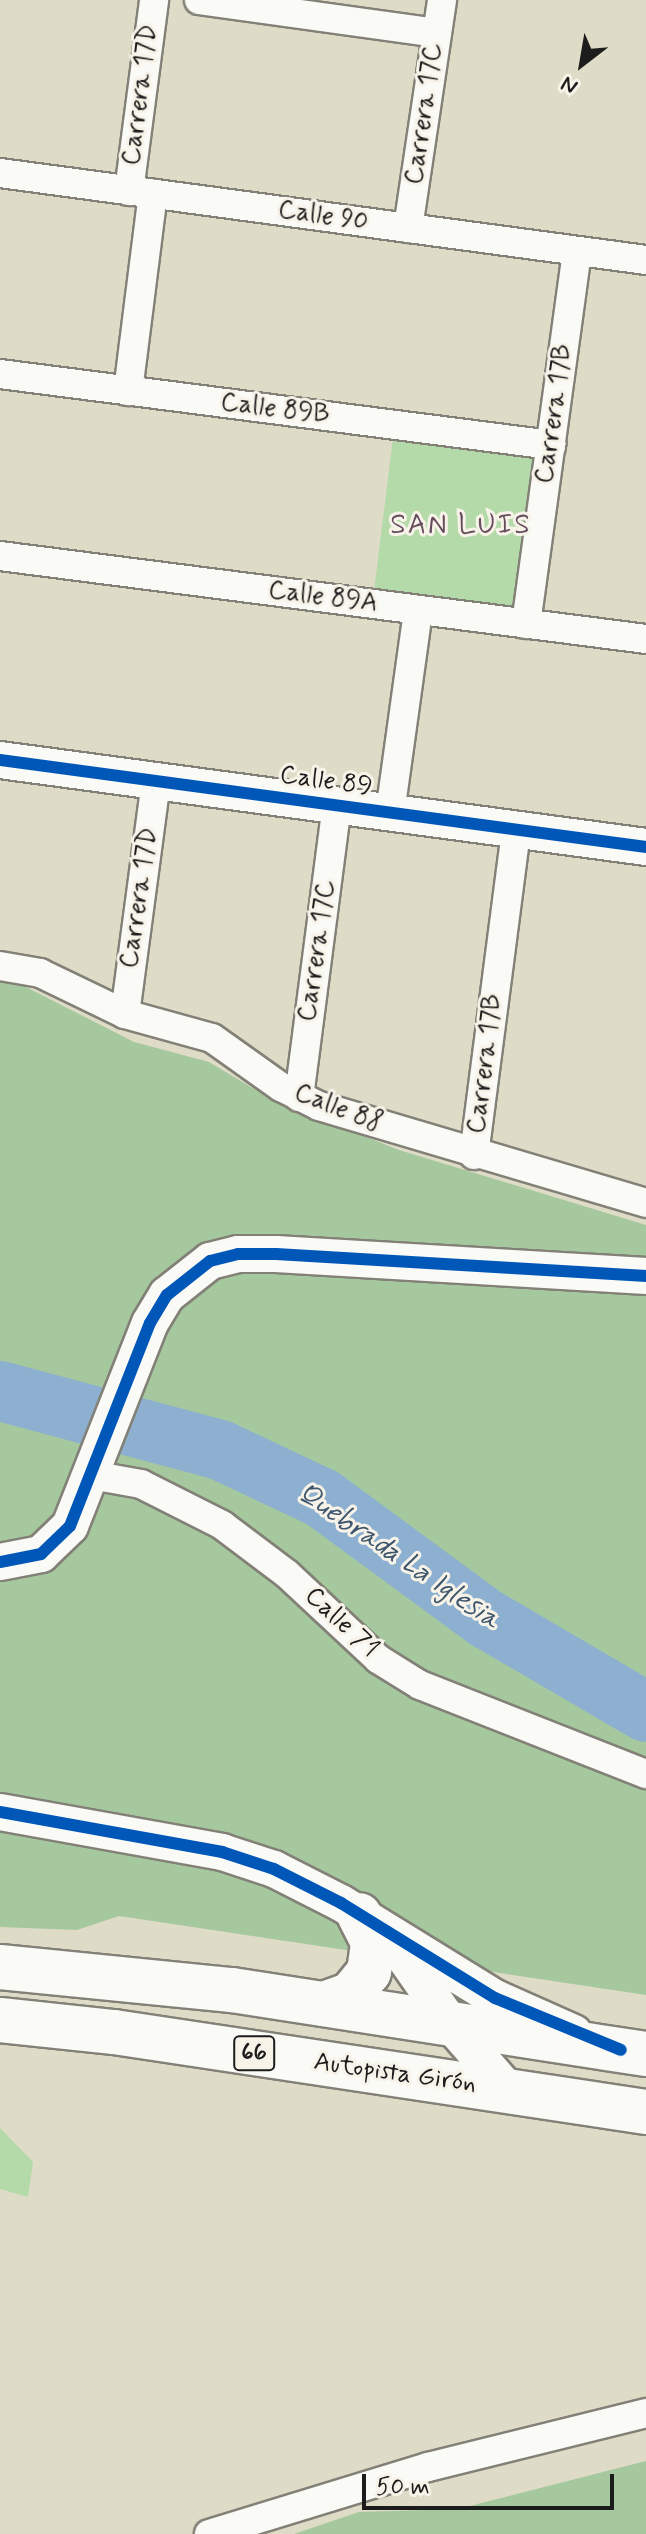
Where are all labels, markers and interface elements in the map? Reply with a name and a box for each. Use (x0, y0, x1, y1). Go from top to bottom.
street label: Carrera 17D (117, 23, 165, 167)
north arrow (542, 24, 622, 104)
street label: Carrera 17C (400, 41, 450, 187)
text: N (556, 69, 583, 100)
street label: Calle 90 (276, 195, 370, 239)
street label: Carrera 17B (530, 342, 580, 486)
street label: Calle 89B (219, 388, 331, 432)
district label: SAN LUIS (390, 509, 532, 543)
street label: Calle 89A (266, 576, 380, 620)
street label: Calle 89 (278, 760, 374, 804)
street label: Carrera 17D (115, 826, 165, 970)
street label: Carrera 17C (293, 878, 343, 1024)
street label: Carrera 17B (462, 992, 510, 1136)
street label: Calle 88 (290, 1078, 386, 1140)
water label: Quebrada La Iglesia (287, 1475, 509, 1639)
street label: Calle 71 (297, 1581, 385, 1665)
road number: 66 (232, 2033, 276, 2073)
street label: Autopista Girón (312, 2047, 478, 2101)
scale bar (366, 2458, 618, 2508)
text: 50 m (376, 2472, 430, 2503)

